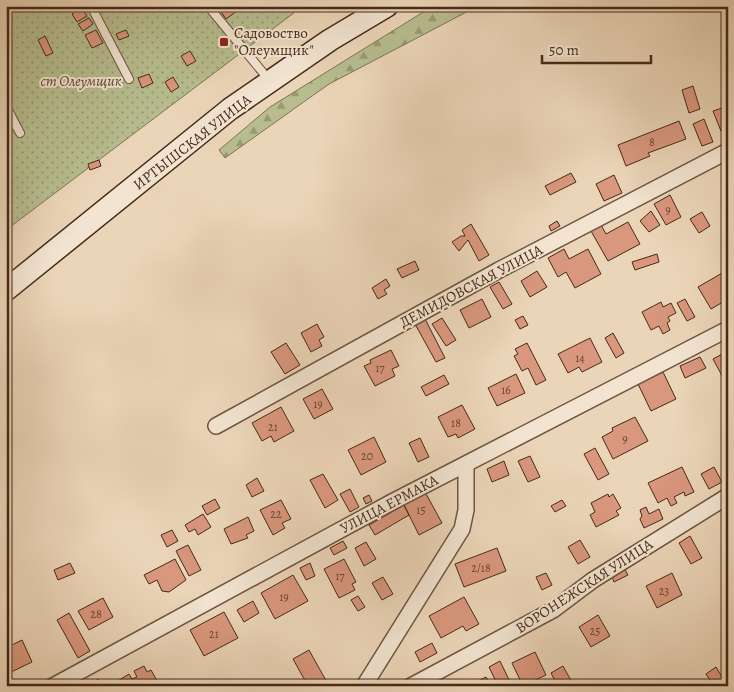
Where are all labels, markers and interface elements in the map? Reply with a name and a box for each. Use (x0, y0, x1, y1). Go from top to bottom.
place label: Садовоство "Олеумщик" (234, 23, 314, 60)
scale bar (542, 32, 650, 64)
marker: Садовоство "Олеумщик" (218, 36, 230, 48)
text: 50 m (549, 40, 579, 60)
park label: ст Олеумщик (41, 71, 122, 91)
street label: ИРТЫШСКАЯ УЛИЦА (129, 89, 255, 194)
house number: 8 (649, 134, 655, 150)
house number: 9 (665, 202, 671, 218)
street label: ДЕМИДОВСКАЯ УЛИЦА (396, 240, 546, 332)
house number: 14 (575, 350, 585, 366)
house number: 17 (375, 360, 386, 376)
house number: 16 (501, 382, 511, 398)
house number: 19 (313, 396, 323, 412)
house number: 18 (451, 415, 461, 431)
house number: 21 (268, 419, 278, 435)
house number: 9 (622, 431, 628, 447)
house number: 20 (361, 448, 373, 464)
street label: УЛИЦА ЕРМАКА (337, 470, 442, 538)
house number: 15 (416, 502, 426, 518)
house number: 22 (270, 506, 282, 522)
street label: ВОРОНЕЖСКАЯ УЛИЦА (512, 534, 657, 638)
house number: 2/18 (471, 560, 491, 576)
house number: 17 (335, 568, 346, 584)
house number: 23 (659, 583, 669, 599)
house number: 19 (279, 589, 289, 605)
house number: 28 (90, 606, 102, 622)
house number: 25 (590, 623, 600, 639)
house number: 21 (209, 626, 219, 642)

